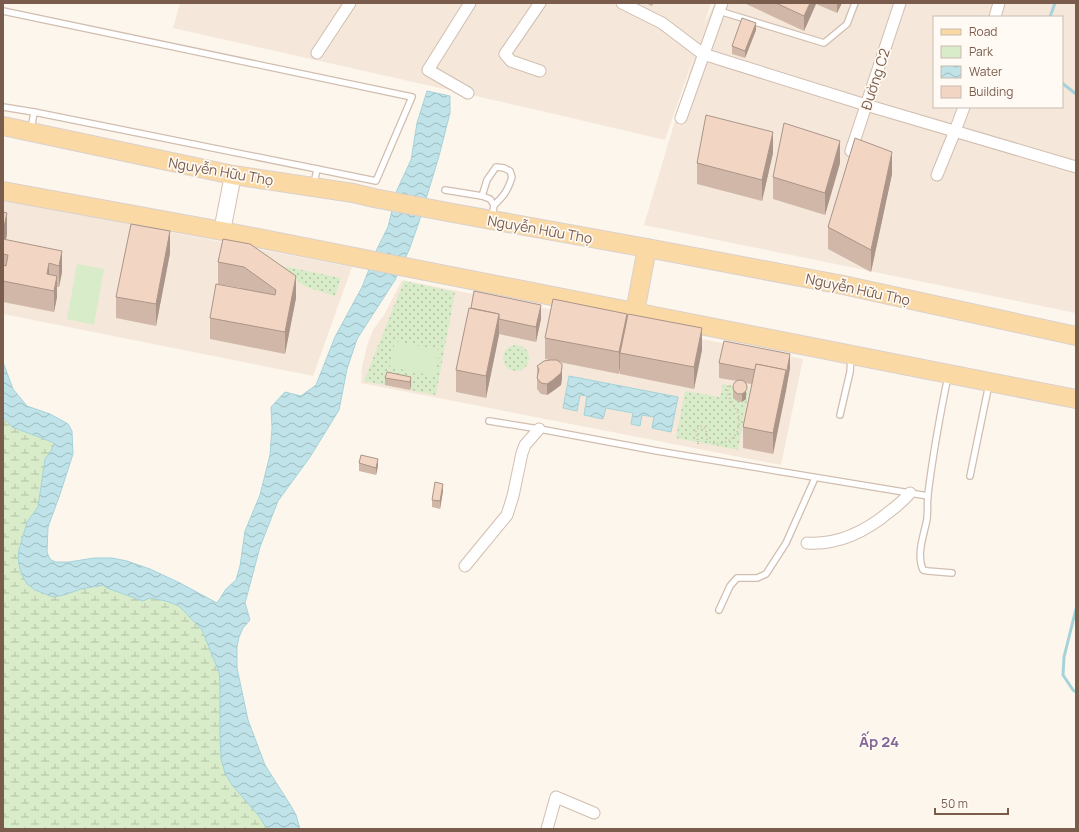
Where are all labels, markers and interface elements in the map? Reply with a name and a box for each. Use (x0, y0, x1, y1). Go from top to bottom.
legend (933, 16, 1063, 108)
text: Road (969, 23, 997, 40)
text: Park (969, 43, 994, 60)
street label: Đường C2 (856, 46, 894, 112)
text: Water (969, 63, 1003, 80)
text: Building (969, 83, 1013, 100)
street label: Nguyễn Hữu Thọ (167, 152, 275, 190)
street label: Nguyễn Hữu Thọ (486, 210, 594, 248)
street label: Nguyễn Hữu Thọ (804, 269, 912, 309)
district label: Ấp 24 (859, 731, 899, 752)
scale bar (935, 790, 1008, 816)
text: 50 m (941, 795, 968, 812)

